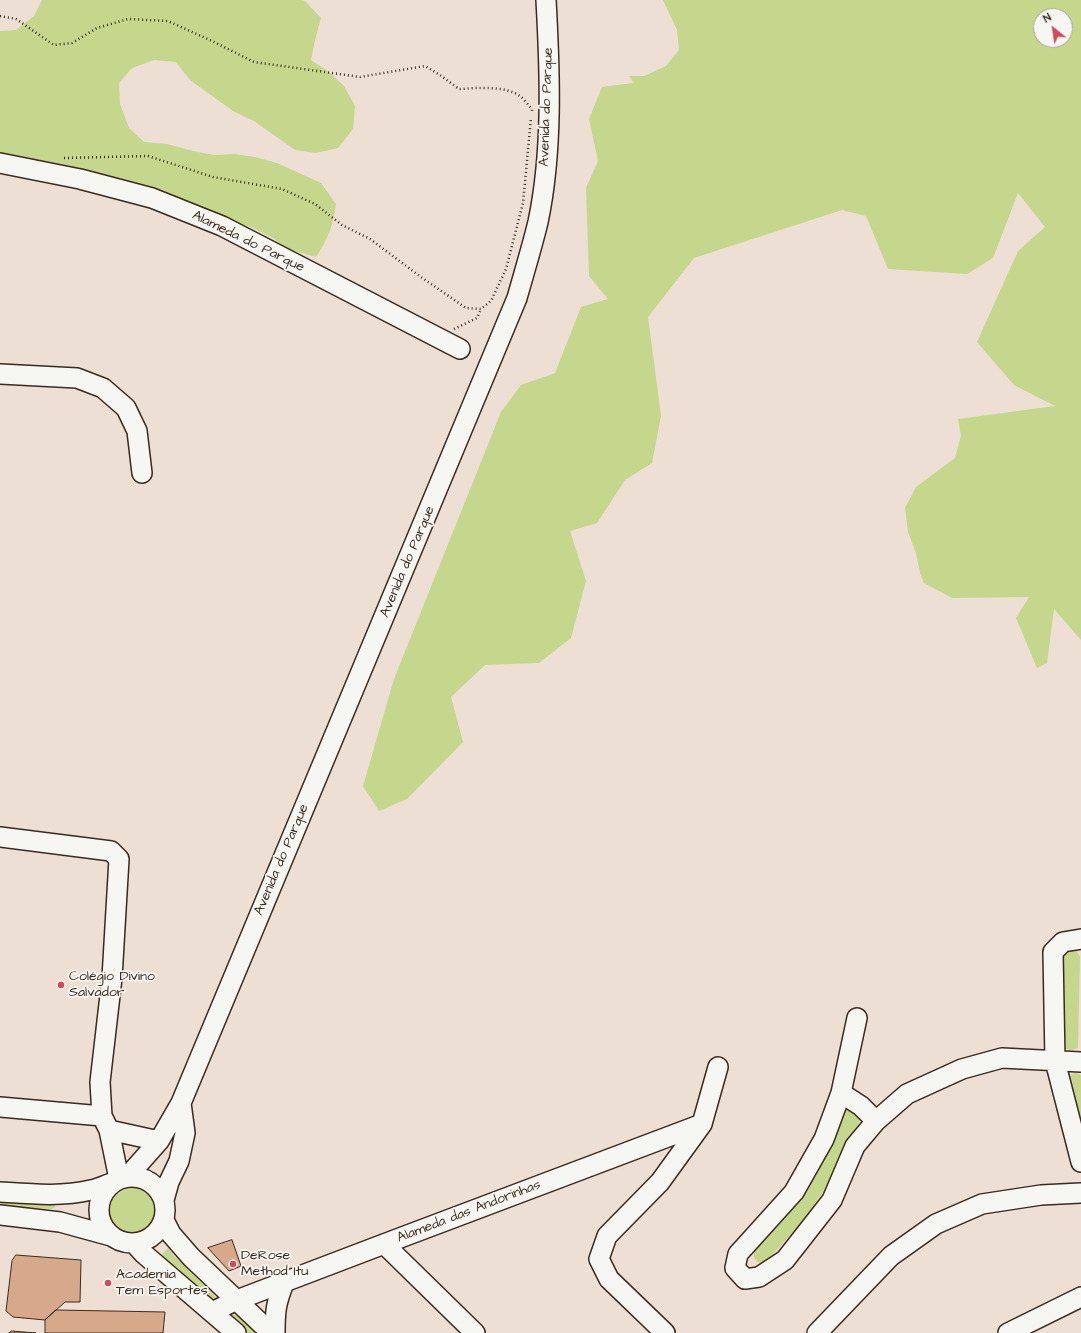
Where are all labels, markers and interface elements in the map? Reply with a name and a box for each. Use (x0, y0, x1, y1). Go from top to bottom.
north arrow (1033, 8, 1073, 48)
text: N (1041, 10, 1054, 26)
street label: Avenida do Parque (537, 47, 557, 167)
street label: Alameda do Parque (189, 207, 307, 277)
street label: Avenida do Parque (377, 504, 439, 620)
street label: Avenida do Parque (251, 802, 313, 918)
place label: Colégio Divino Salvador (69, 969, 155, 1002)
marker: Colégio Divino Salvador (56, 980, 66, 990)
street label: Alameda das Andorinhas (395, 1177, 543, 1247)
place label: DeRose Method Itu (241, 1248, 308, 1280)
marker: DeRose Method Itu (228, 1259, 238, 1269)
place label: Academia Tem Esportes (116, 1267, 208, 1300)
marker: Academia Tem Esportes (103, 1278, 113, 1288)

